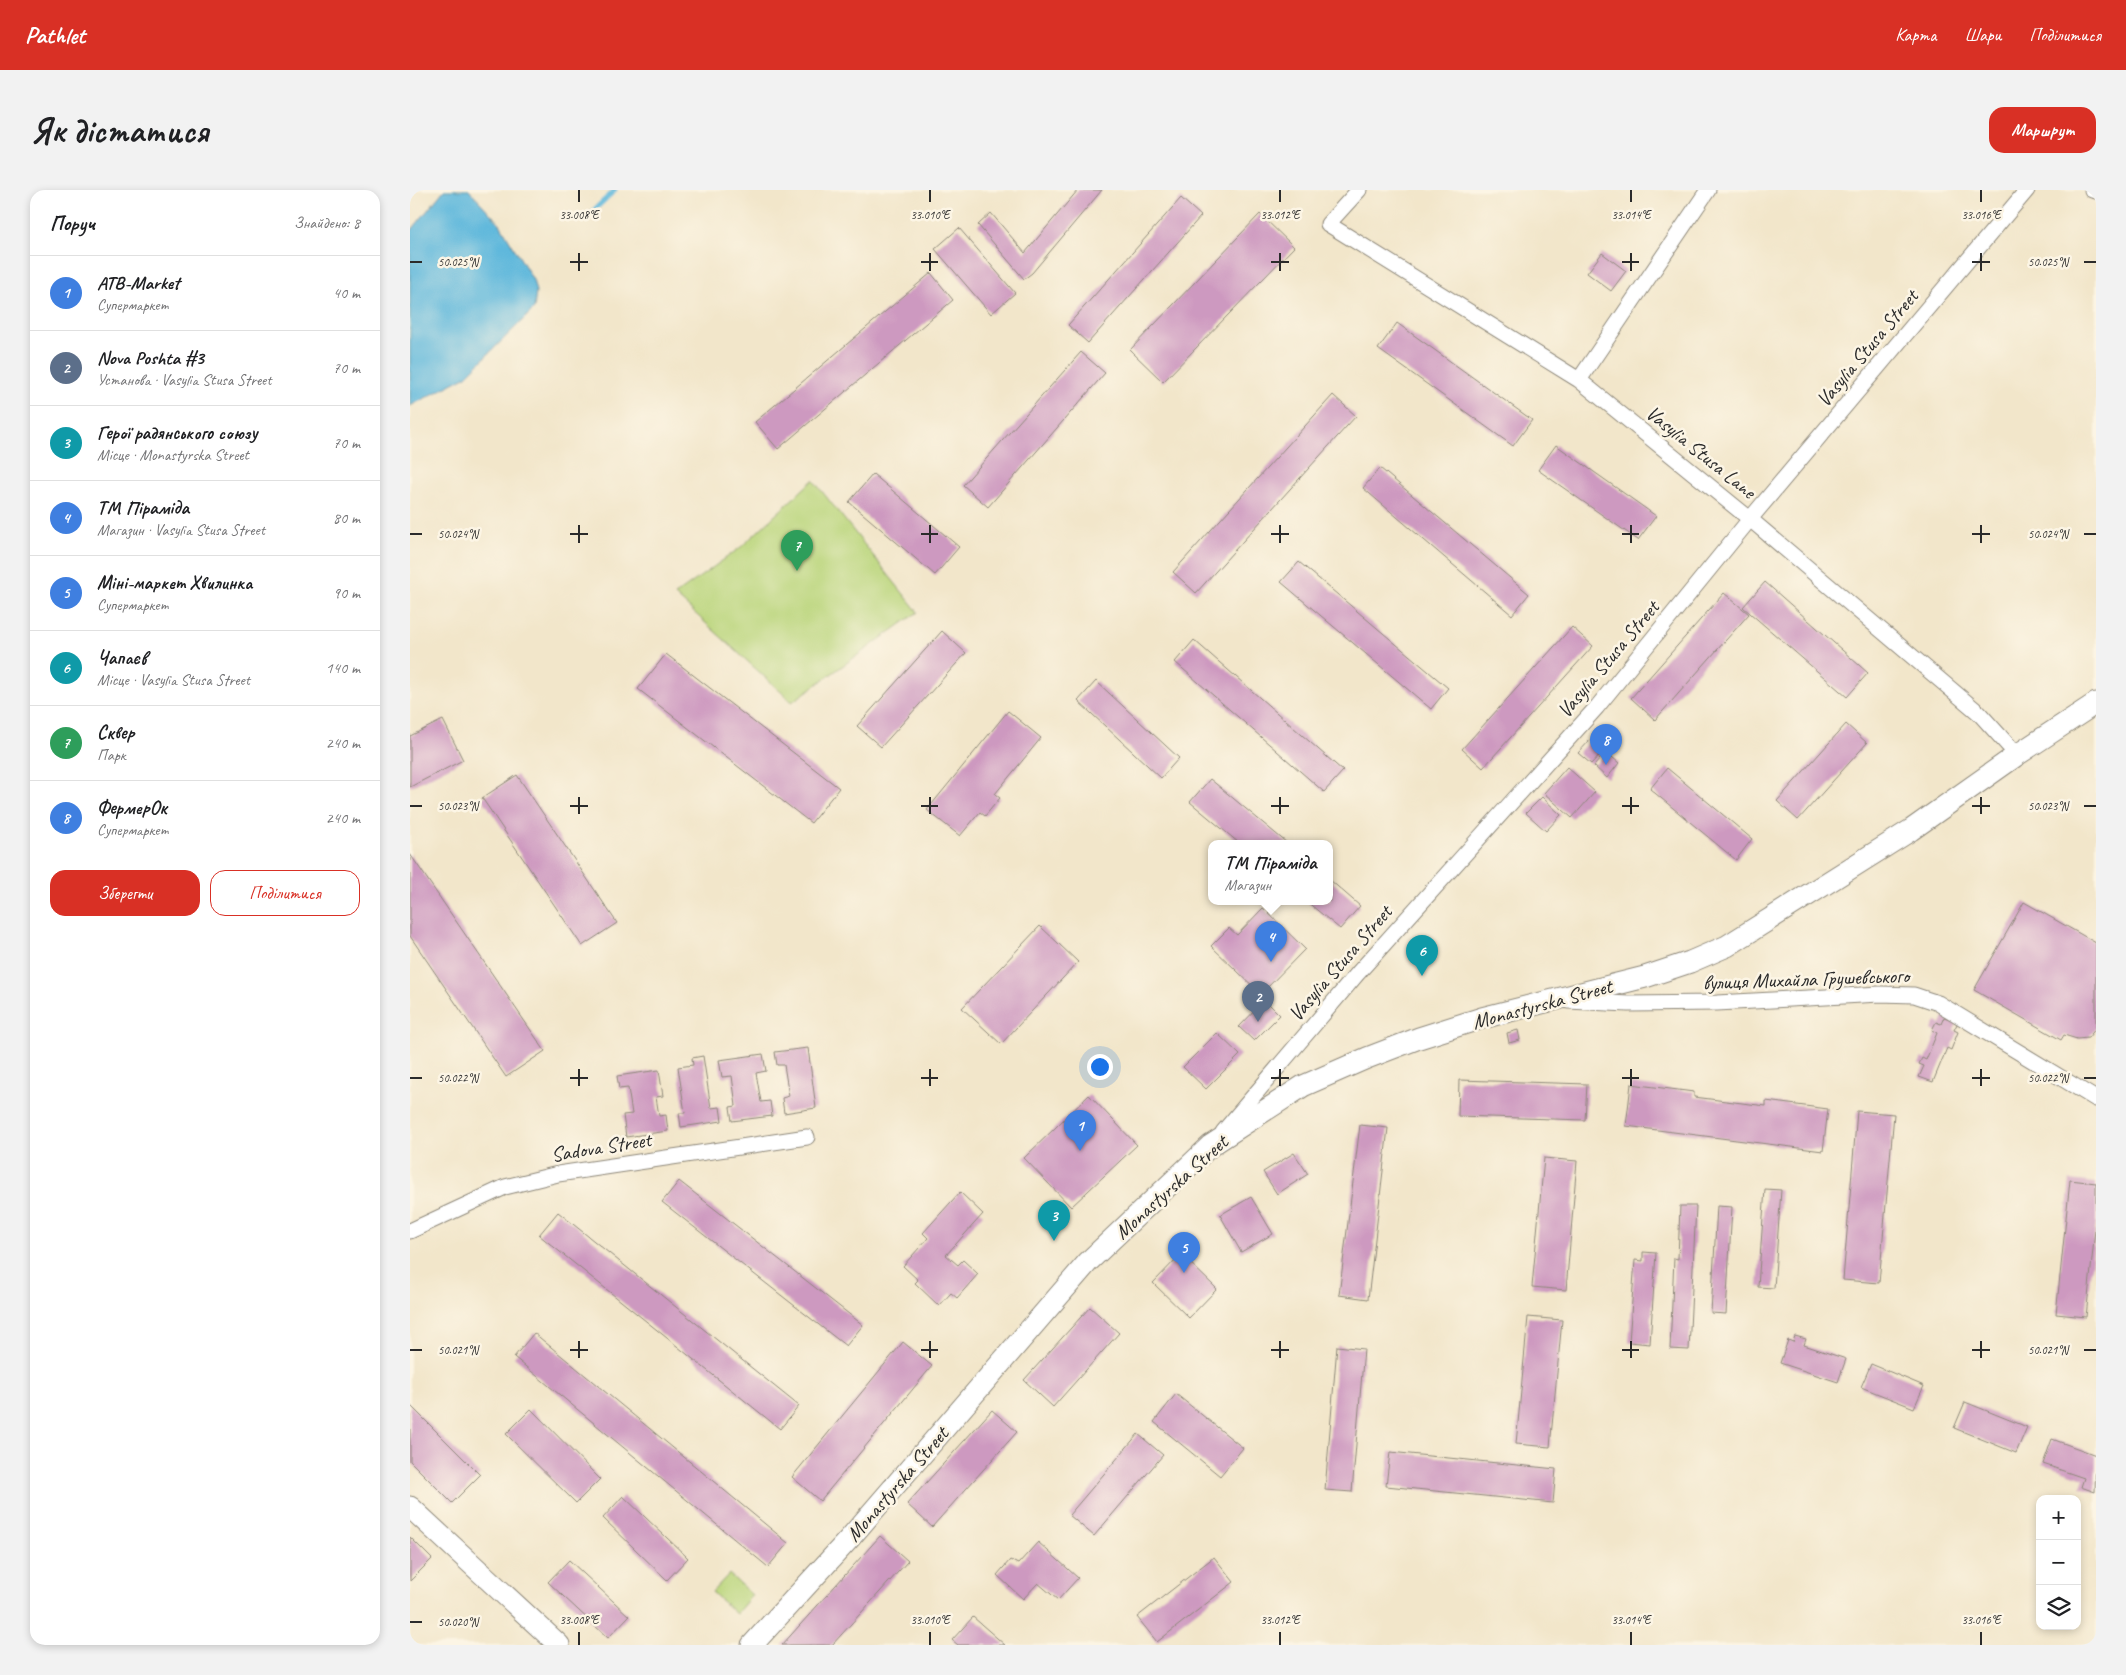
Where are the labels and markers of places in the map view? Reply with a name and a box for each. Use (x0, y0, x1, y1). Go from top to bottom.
pin: 7 (781, 530, 813, 571)
pin: 8 (1590, 724, 1622, 765)
pin: 4 (1255, 921, 1287, 962)
pin: 6 (1406, 935, 1438, 976)
pin: 2 (1242, 981, 1274, 1022)
pin: 1 (1064, 1110, 1096, 1151)
pin: 3 (1038, 1200, 1070, 1241)
pin: 5 (1168, 1232, 1200, 1273)

